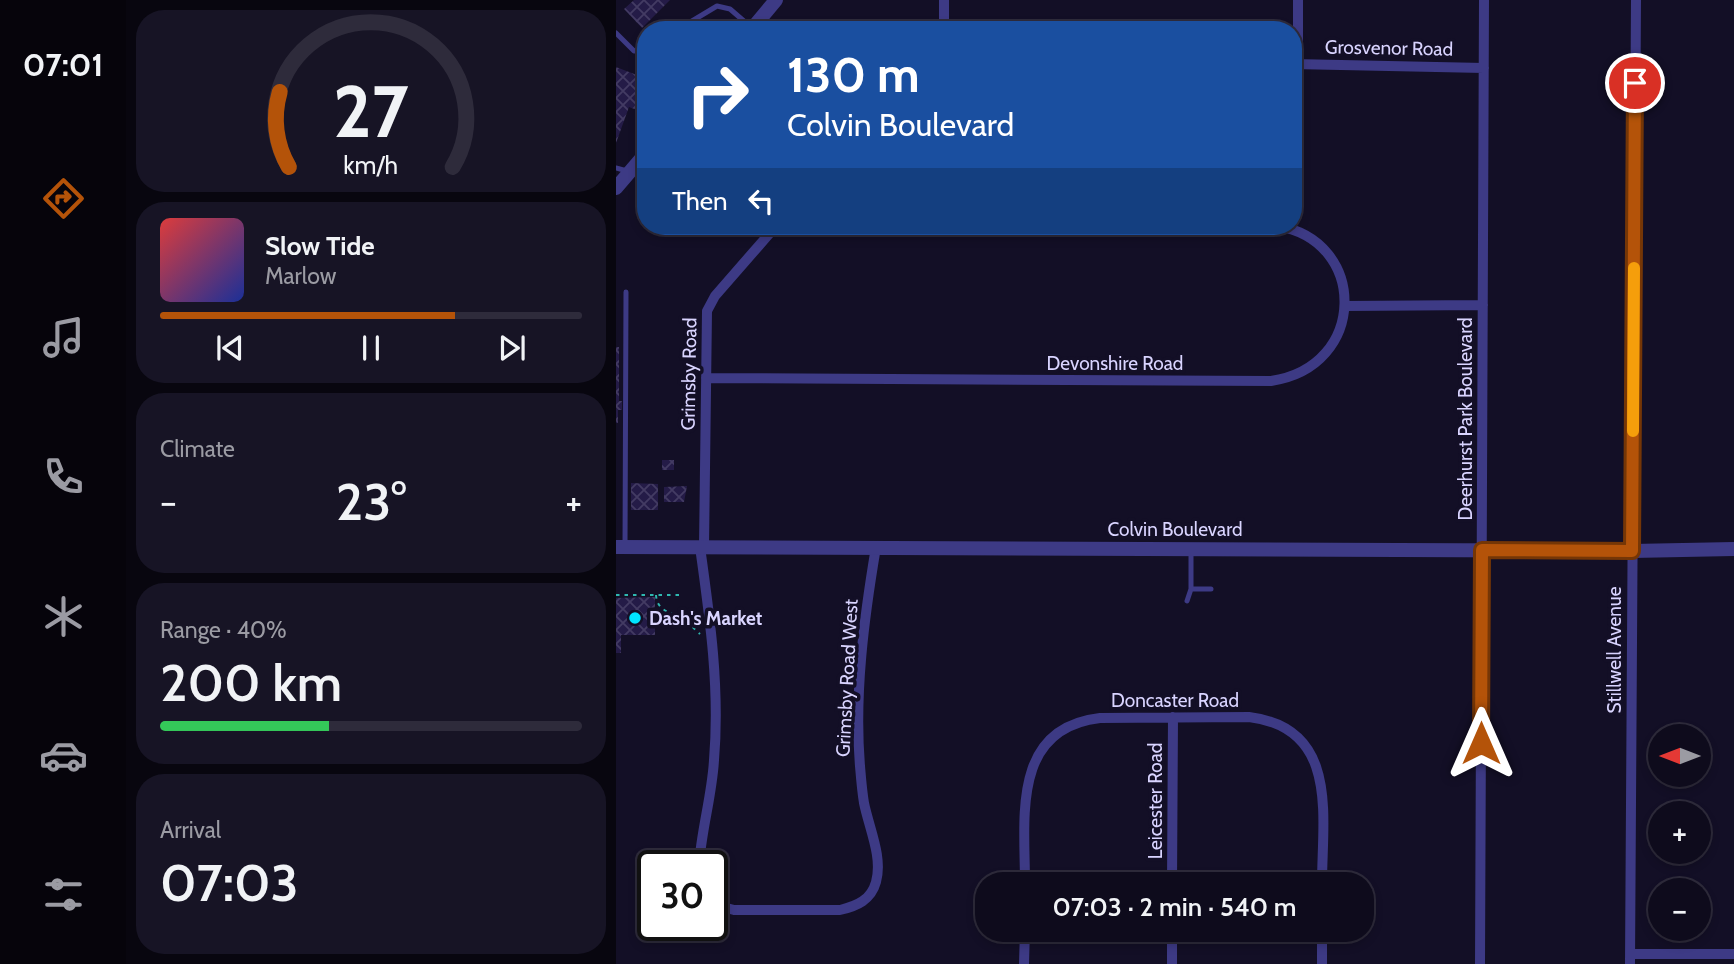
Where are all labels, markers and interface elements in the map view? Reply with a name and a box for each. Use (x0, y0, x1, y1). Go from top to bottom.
street label: Grosvenor Road (1325, 35, 1453, 61)
text: 07:01 (23, 45, 103, 84)
text: 130 m (787, 45, 920, 104)
icon: right (672, 49, 763, 140)
pin (1605, 53, 1665, 113)
icon: arrive (1616, 64, 1654, 102)
text: 27 (333, 67, 409, 155)
text: Colvin Boulevard (787, 105, 1014, 144)
text: km/h (344, 150, 398, 180)
icon: directions (39, 174, 88, 223)
icon: left (742, 182, 780, 220)
text: Then (672, 185, 728, 217)
text: Slow Tide (265, 230, 375, 262)
text: Marlow (265, 262, 336, 290)
icon: music (39, 313, 88, 362)
street label: Grimsby Road (677, 317, 701, 431)
street label: Deerhurst Park Boulevard (1454, 318, 1477, 520)
icon: previous (211, 329, 249, 367)
icon: pause (352, 329, 390, 367)
icon: next (493, 329, 531, 367)
street label: Devonshire Road (1047, 352, 1183, 375)
text: Climate (160, 435, 235, 463)
icon: phone (39, 452, 88, 501)
text: 23° (336, 470, 406, 533)
text: − (160, 478, 177, 525)
text: + (565, 478, 582, 525)
street label: Colvin Boulevard (1108, 518, 1242, 541)
street label: Stillwell Avenue (1603, 586, 1626, 714)
icon: climate (39, 592, 88, 641)
street label: Grimsby Road West (831, 598, 863, 758)
place label: Dash's Market (649, 607, 763, 630)
marker: Dash's Market (627, 610, 643, 626)
text: Range · 40% (160, 616, 287, 644)
text: 200 km (160, 651, 342, 714)
street label: Doncaster Road (1111, 689, 1239, 712)
position arrow (1444, 706, 1518, 780)
north arrow (1648, 724, 1712, 788)
map controls (1648, 724, 1711, 941)
icon: car (39, 731, 88, 780)
street label: Leicester Road (1144, 743, 1167, 859)
button: + (1648, 801, 1711, 864)
text: Arrival (160, 816, 221, 844)
speed limit sign: 30 (637, 850, 728, 941)
text: 07:03 (160, 851, 299, 914)
icon: filters (39, 870, 88, 919)
button: − (1648, 878, 1711, 941)
text: 07:03 · 2 min · 540 m (1052, 891, 1297, 923)

